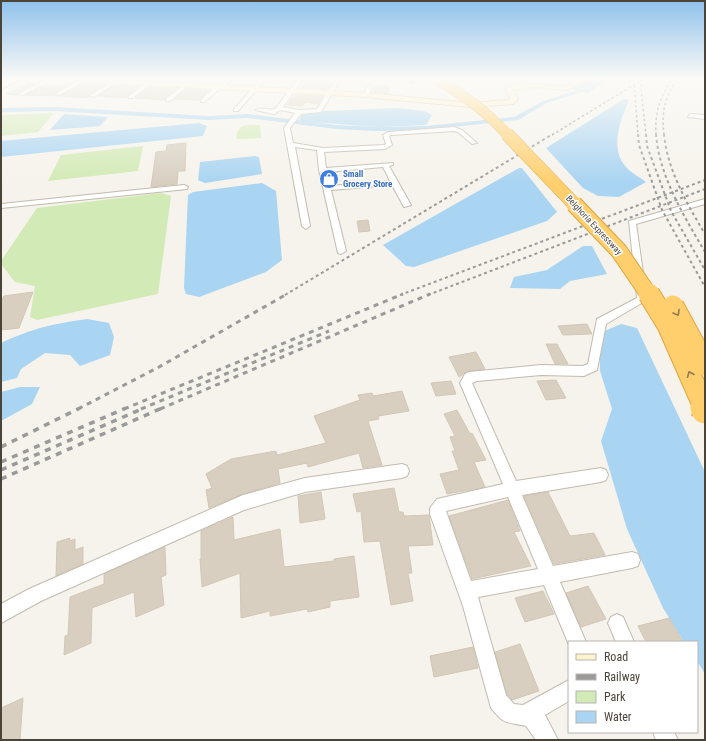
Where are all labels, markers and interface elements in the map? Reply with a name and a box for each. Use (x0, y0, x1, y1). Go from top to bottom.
shop icon: Small Grocery Store (318, 168, 340, 190)
place label: Small Grocery Store (343, 169, 393, 189)
street label: Belghoria Expressway (564, 193, 624, 257)
one-way arrow (672, 309, 679, 316)
one-way arrow (687, 371, 695, 378)
legend (568, 641, 698, 733)
text: Road (604, 650, 628, 664)
text: Railway (604, 670, 640, 684)
text: Park (604, 690, 626, 704)
text: Water (604, 710, 632, 724)

